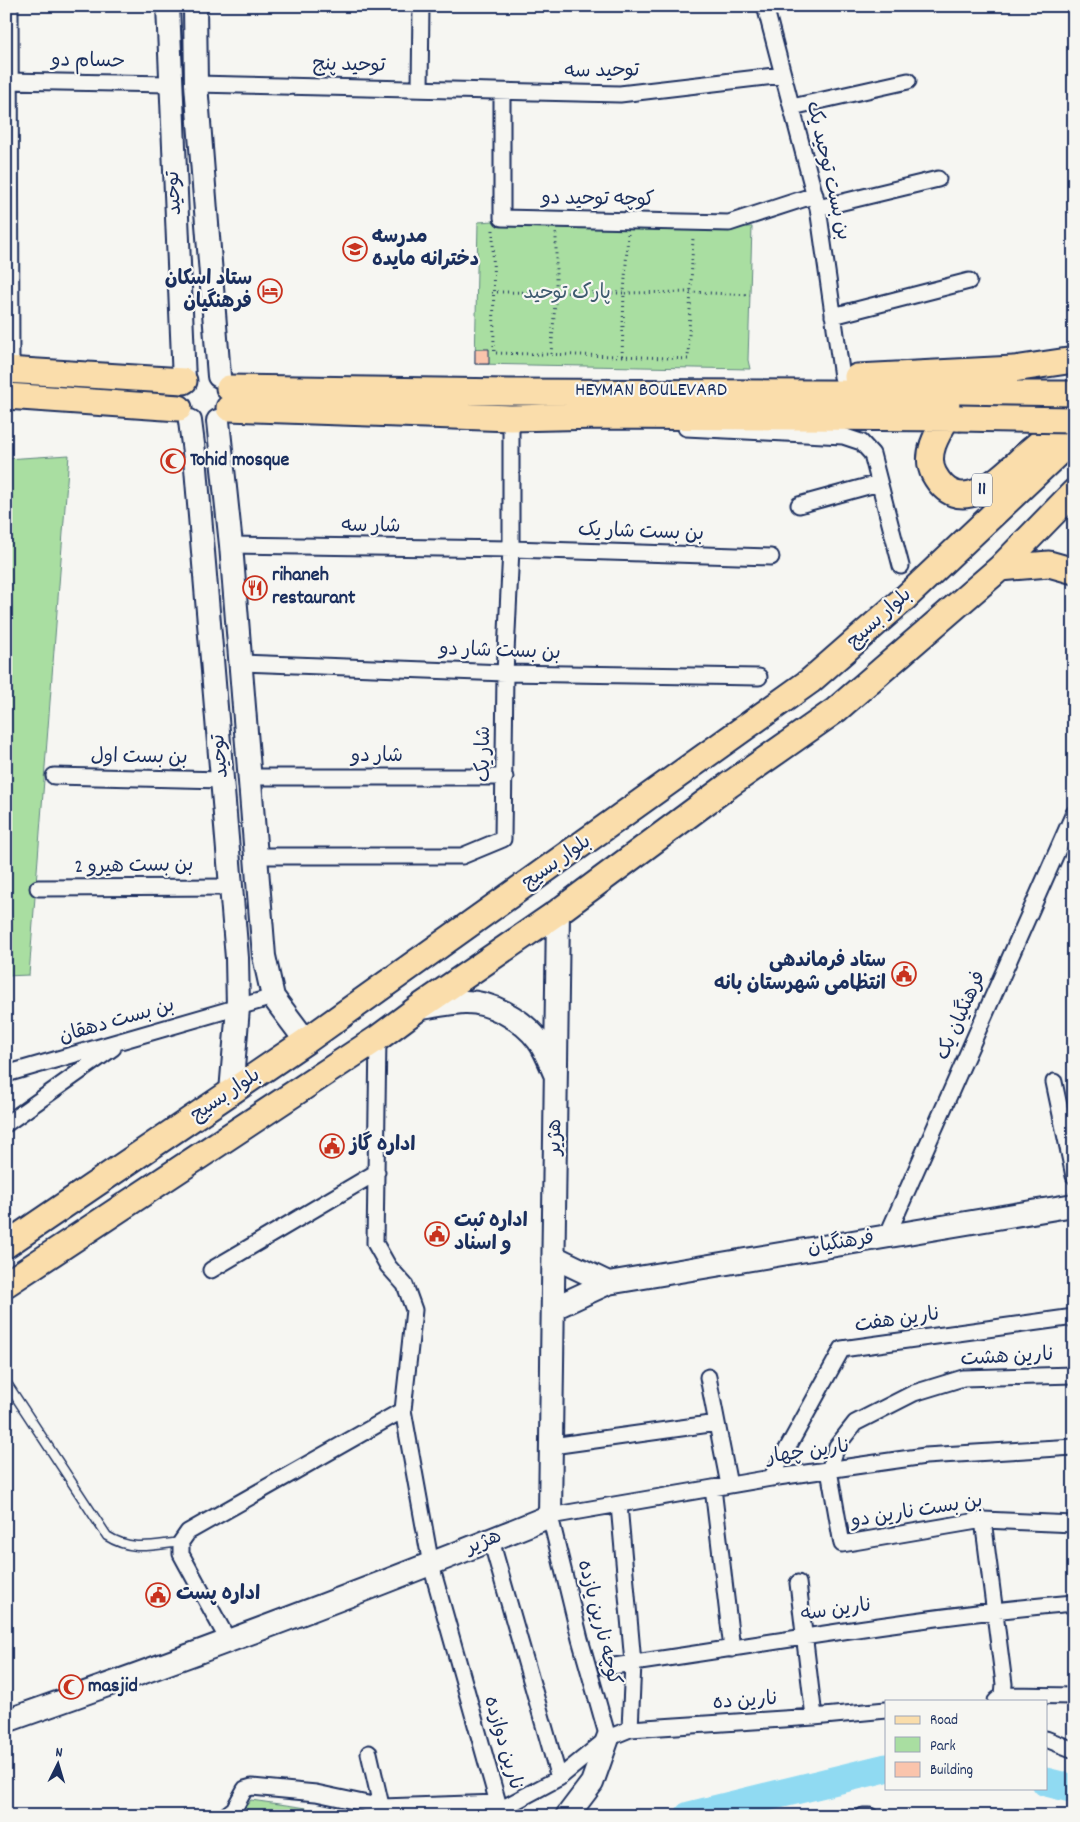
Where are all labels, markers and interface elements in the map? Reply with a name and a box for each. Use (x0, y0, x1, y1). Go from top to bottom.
street label: حسام دو (49, 47, 125, 77)
street label: توحید پنج (312, 51, 386, 81)
street label: توحید سه (564, 57, 640, 87)
street label: بن بست توحید یک (797, 99, 857, 243)
street label: توحید (160, 170, 190, 216)
street label: کوچه توحید دو (539, 185, 655, 215)
place label: مدرسه دخترانه مایده (372, 224, 479, 275)
school or university icon: مدرسه دخترانه مایده (342, 236, 368, 262)
place label: ستاد اسکان فرهنگیان (165, 266, 252, 317)
hotel icon: ستاد اسکان فرهنگیان (257, 278, 283, 304)
park label: پارک توحید (523, 280, 611, 308)
street label: HEYMAN BOULEVARD (575, 377, 727, 405)
place label: Tohid mosque (190, 447, 289, 475)
mosque icon: Tohid mosque (160, 448, 186, 474)
road number: 11 (972, 474, 992, 506)
street label: شار سه (341, 512, 401, 542)
street label: بن بست شار یک (578, 517, 704, 549)
place label: rihaneh restaurant (272, 562, 356, 613)
restaurant icon: rihaneh restaurant (242, 575, 268, 601)
street label: بلوار بسیج (841, 582, 919, 656)
street label: بن بست شار دو (437, 636, 561, 668)
street label: شار یک (471, 726, 499, 782)
street label: توحید (205, 733, 237, 779)
street label: بن بست اول (90, 743, 188, 773)
street label: شار دو (349, 743, 403, 771)
street label: بلوار بسیج (517, 829, 597, 897)
street label: بن بست هیرو 2 (74, 852, 194, 882)
place label: ستاد فرماندهی انتظامی شهرستان بانه (714, 948, 886, 999)
public building icon: ستاد فرماندهی انتظامی شهرستان بانه (891, 961, 917, 987)
street label: فرهنگیان یک (930, 967, 994, 1065)
street label: بن بست دهقان (56, 992, 178, 1052)
street label: بلوار بسیج (185, 1062, 267, 1130)
street label: هژیر (542, 1118, 570, 1158)
place label: اداره گاز (348, 1131, 415, 1160)
public building icon: اداره گاز (319, 1133, 345, 1159)
place label: اداره ثبت و اسناد (454, 1208, 528, 1259)
public building icon: اداره ثبت و اسناد (424, 1221, 450, 1247)
street label: فرهنگیان (806, 1225, 876, 1263)
street label: نارین هفت (853, 1301, 941, 1341)
street label: نارین هشت (960, 1342, 1054, 1374)
street label: نارین چهار (763, 1433, 851, 1473)
street label: بن بست نارین دو (847, 1488, 985, 1537)
street label: هژیر (460, 1523, 506, 1564)
street label: کوچه نارین یازده (569, 1557, 627, 1689)
place label: اداره پست (176, 1581, 260, 1609)
public building icon: اداره پست (145, 1582, 171, 1608)
street label: نارین سه (799, 1592, 873, 1630)
place label: masjid (88, 1673, 138, 1701)
mosque icon: masjid (58, 1674, 84, 1700)
street label: نارین ده (712, 1686, 778, 1718)
street label: نارین دوازده (475, 1693, 529, 1793)
legend (885, 1700, 1048, 1790)
text: Road (930, 1710, 958, 1732)
text: Park (930, 1736, 956, 1758)
north arrow (32, 1740, 82, 1790)
text: N (55, 1743, 63, 1763)
text: Building (930, 1760, 973, 1782)

